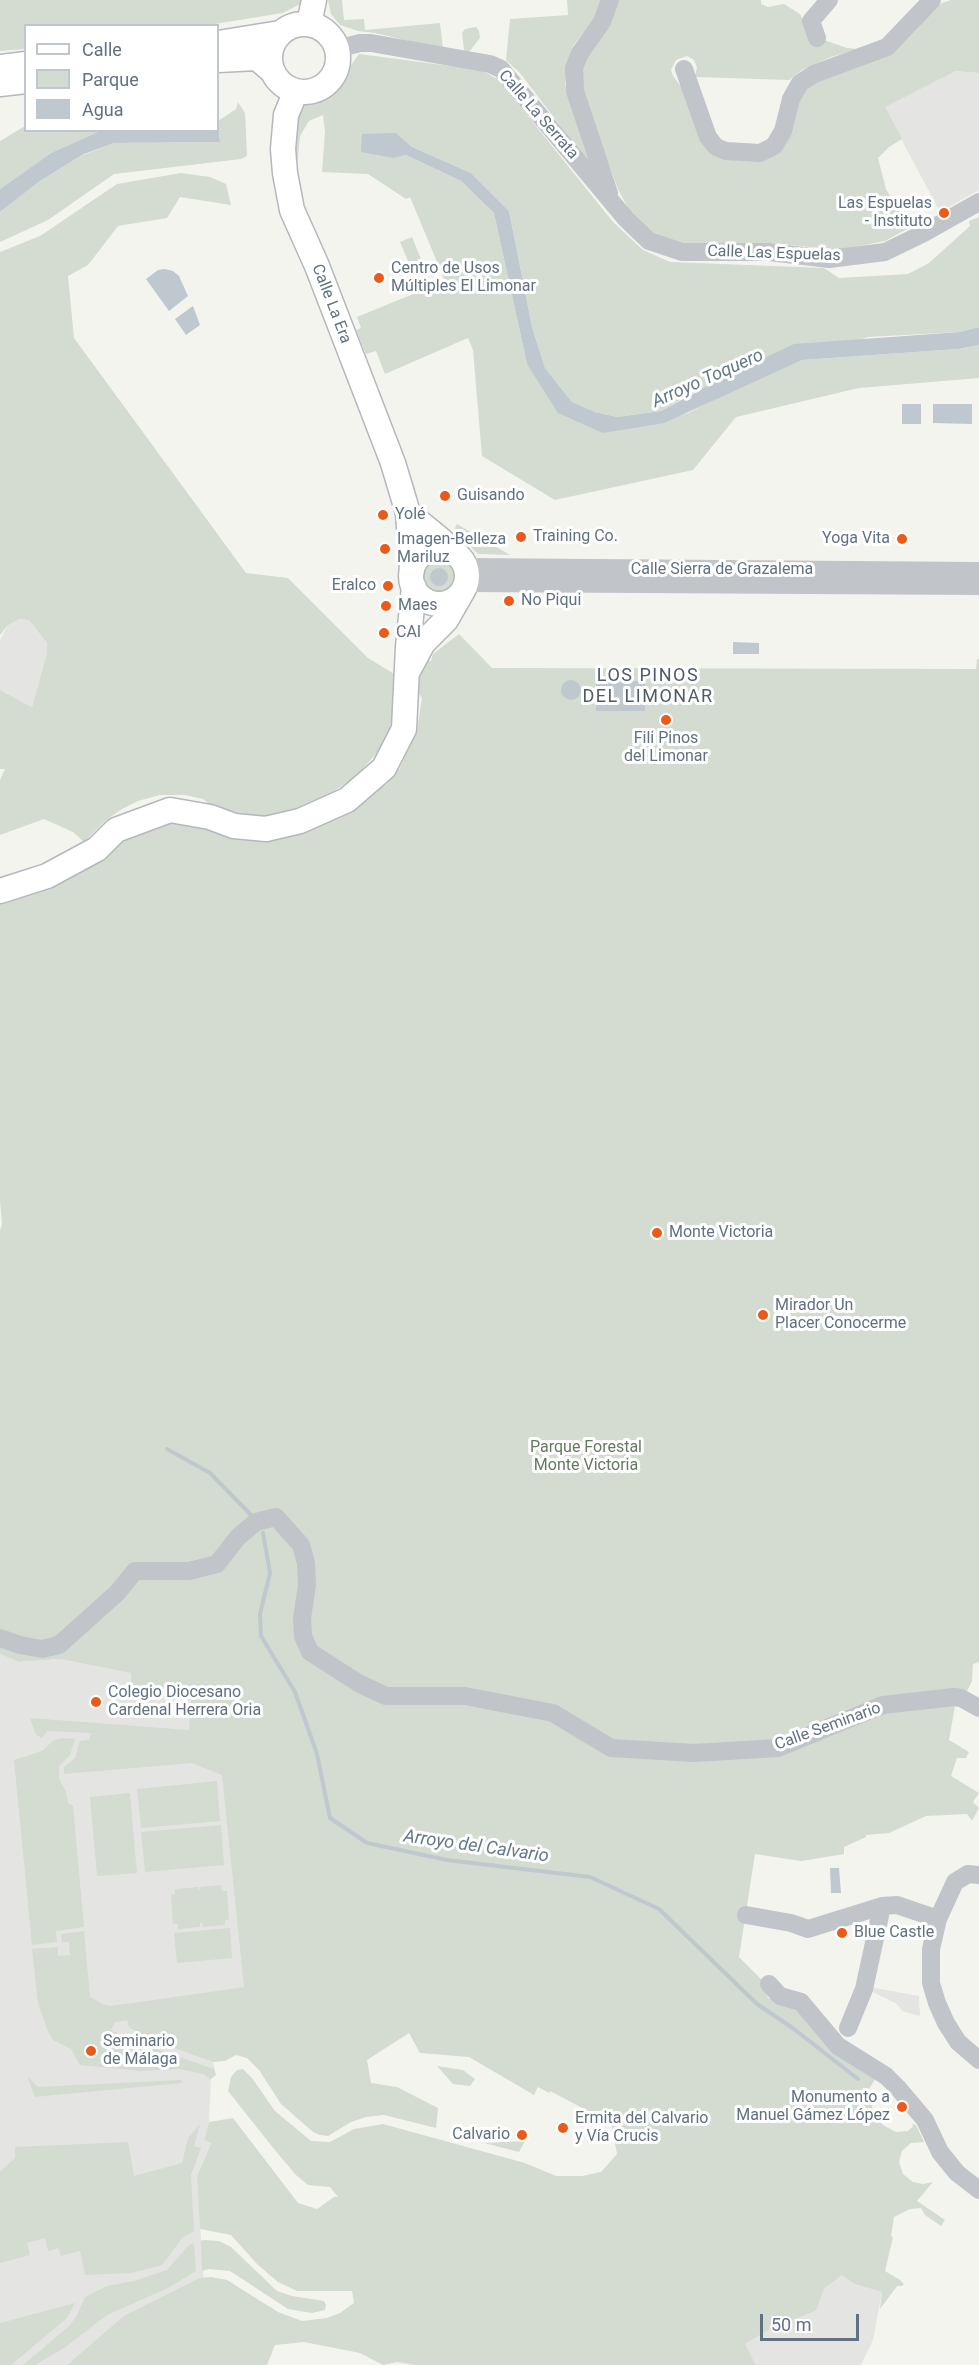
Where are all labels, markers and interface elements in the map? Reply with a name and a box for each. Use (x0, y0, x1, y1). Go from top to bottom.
legend (24, 24, 219, 132)
text: Calle (82, 39, 122, 60)
street label: Calle La Serrata (494, 67, 582, 163)
text: Parque (82, 69, 139, 90)
text: Agua (82, 99, 124, 120)
place label: Las Espuelas - Instituto (838, 194, 932, 232)
marker: Las Espuelas - Instituto (937, 206, 951, 220)
street label: Calle Las Espuelas (707, 242, 841, 266)
place label: Centro de Usos Múltiples El Limonar (391, 259, 536, 297)
street label: Calle La Era (307, 262, 355, 346)
marker: Centro de Usos Múltiples El Limonar (372, 271, 386, 285)
water label: Arroyo Toquero (649, 345, 767, 413)
place label: Guisando (457, 486, 525, 506)
marker: Guisando (438, 489, 452, 503)
place label: Yolé (395, 505, 426, 525)
marker: Yolé (376, 508, 390, 522)
place label: Training Co. (533, 527, 618, 547)
place label: Yoga Vita (822, 529, 890, 549)
place label: Imagen-Belleza Mariluz (397, 530, 506, 568)
marker: Training Co. (514, 530, 528, 544)
marker: Yoga Vita (895, 532, 909, 546)
marker: Imagen-Belleza Mariluz (378, 542, 392, 556)
street label: Calle Sierra de Grazalema (631, 560, 813, 580)
place label: Eralco (332, 576, 376, 596)
marker: Eralco (381, 579, 395, 593)
place label: No Piqui (521, 591, 581, 611)
marker: No Piqui (502, 594, 516, 608)
place label: Maes (398, 596, 437, 616)
marker: Maes (379, 599, 393, 613)
place label: CAI (396, 623, 421, 643)
marker: CAI (377, 626, 391, 640)
district label: LOS PINOS DEL LIMONAR (582, 665, 714, 708)
marker: Fili Pinos del Limonar (659, 713, 673, 727)
place label: Fili Pinos del Limonar (624, 729, 708, 767)
place label: Monte Victoria (669, 1223, 773, 1243)
marker: Monte Victoria (650, 1226, 664, 1240)
place label: Mirador Un Placer Conocerme (775, 1296, 906, 1334)
marker: Mirador Un Placer Conocerme (756, 1308, 770, 1322)
park label: Parque Forestal Monte Victoria (530, 1438, 642, 1476)
place label: Colegio Diocesano Cardenal Herrera Oria (108, 1683, 261, 1721)
marker: Colegio Diocesano Cardenal Herrera Oria (89, 1695, 103, 1709)
street label: Calle Seminario (772, 1699, 884, 1755)
water label: Arroyo del Calvario (402, 1826, 550, 1868)
place label: Blue Castle (854, 1923, 934, 1943)
marker: Blue Castle (835, 1926, 849, 1940)
place label: Seminario de Málaga (103, 2032, 177, 2070)
marker: Seminario de Málaga (84, 2044, 98, 2058)
place label: Monumento a Manuel Gámez López (736, 2088, 890, 2126)
marker: Monumento a Manuel Gámez López (895, 2100, 909, 2114)
place label: Ermita del Calvario y Vía Crucis (575, 2109, 708, 2147)
marker: Ermita del Calvario y Vía Crucis (556, 2121, 570, 2135)
place label: Calvario (452, 2125, 510, 2145)
marker: Calvario (515, 2128, 529, 2142)
scale bar (763, 2302, 862, 2340)
text: 50 m (771, 2314, 811, 2335)

